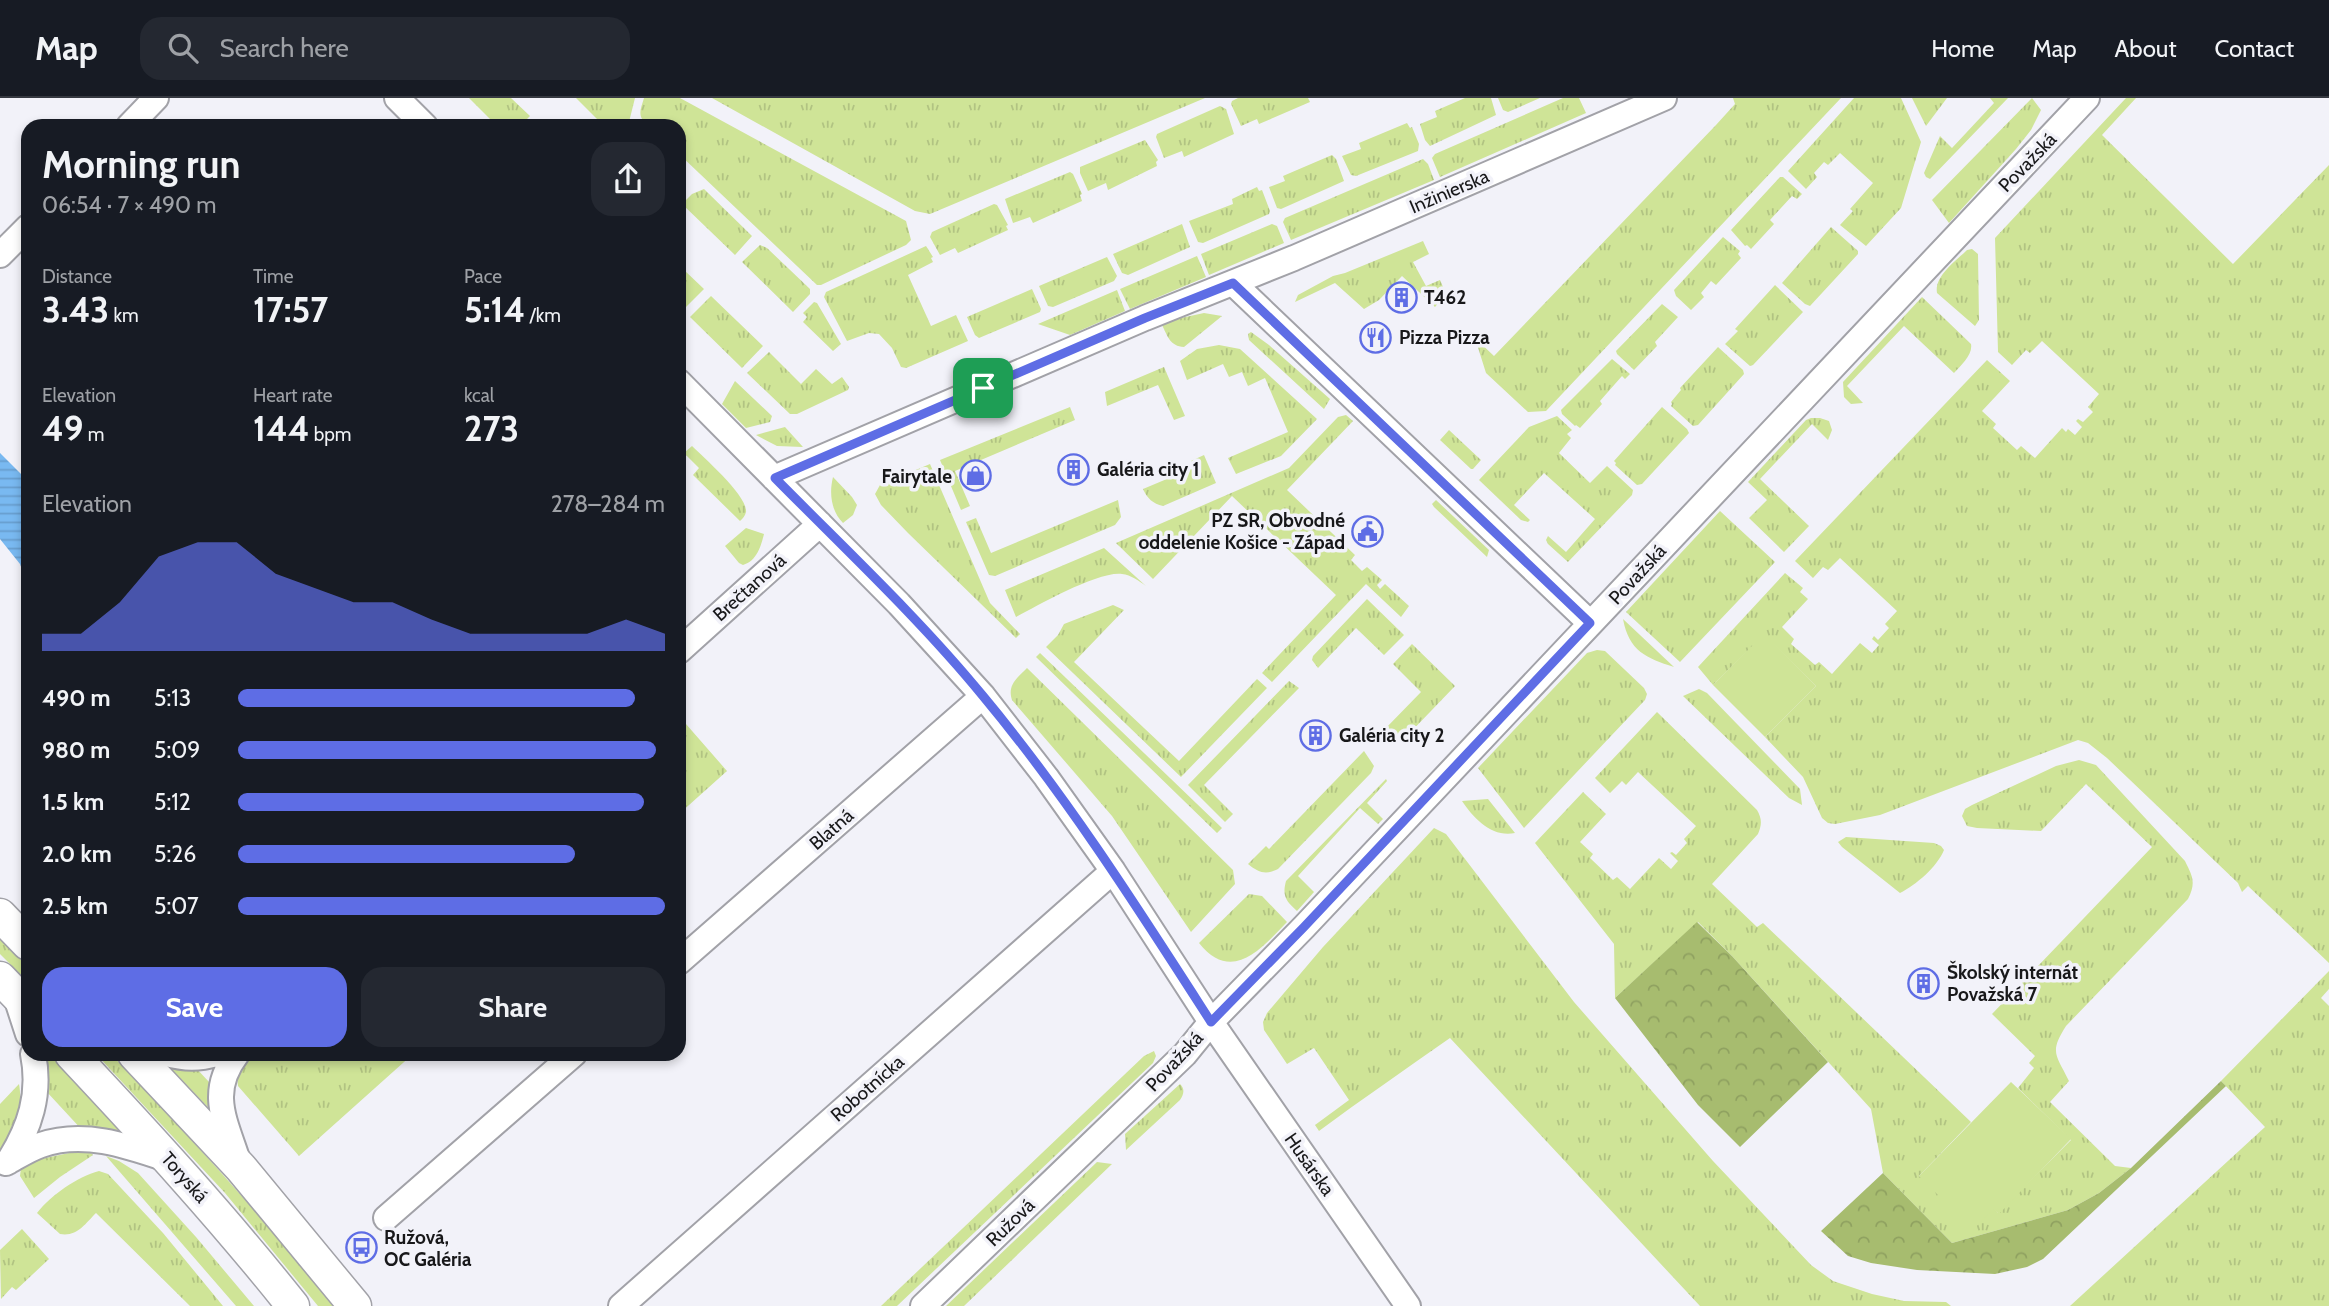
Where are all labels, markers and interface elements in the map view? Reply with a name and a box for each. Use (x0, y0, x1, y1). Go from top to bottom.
search box (140, 17, 630, 80)
text: Map (35, 28, 98, 68)
icon: search (164, 29, 202, 67)
text: Search here (220, 32, 349, 64)
text: Home (1931, 34, 1994, 63)
text: Map (2032, 34, 2077, 63)
text: About (2115, 34, 2177, 63)
text: Contact (2215, 34, 2294, 63)
street label: Považská (1994, 128, 2061, 197)
text: Morning run (42, 141, 241, 188)
button: share (591, 142, 665, 216)
street label: Inžinierska (1406, 164, 1492, 218)
text: 06:54 · 7 × 490 m (42, 191, 216, 219)
text: Distance (42, 265, 112, 288)
text: Time (253, 265, 293, 288)
text: Pace (464, 265, 502, 288)
building icon: T462 (1384, 280, 1418, 314)
place label: T462 (1424, 286, 1466, 309)
text: 3.43 (42, 288, 109, 331)
text: 17:57 (253, 288, 328, 331)
text: 5:14 (464, 288, 525, 331)
text: km (109, 304, 139, 327)
text: /km (525, 304, 561, 327)
restaurant icon: Pizza Pizza (1359, 320, 1393, 354)
place label: Pizza Pizza (1399, 326, 1490, 349)
pin (953, 358, 1013, 418)
icon: arrive (964, 369, 1002, 407)
text: Elevation (42, 384, 116, 407)
text: Heart rate (253, 384, 333, 407)
text: kcal (464, 384, 494, 407)
text: 49 (42, 407, 83, 450)
text: 144 (253, 407, 309, 450)
text: 273 (464, 407, 519, 450)
text: m (83, 423, 104, 446)
text: bpm (309, 423, 351, 446)
building icon: Galéria city 1 (1057, 452, 1091, 486)
place label: Galéria city 1 (1097, 458, 1200, 481)
shop icon: Fairytale (958, 459, 992, 493)
place label: Fairytale (882, 465, 952, 488)
text: Elevation (42, 490, 132, 518)
text: 278–284 m (551, 490, 665, 518)
place label: PZ SR, Obvodné oddelenie Košice - Západ (1138, 509, 1345, 554)
public building icon: PZ SR, Obvodné oddelenie Košice - Západ (1351, 514, 1385, 548)
street label: Považská (1604, 540, 1671, 609)
street label: Brečtanová (708, 549, 791, 626)
text: 490 m (42, 684, 111, 712)
text: 5:13 (154, 684, 191, 712)
building icon: Galéria city 2 (1299, 718, 1333, 752)
place label: Galéria city 2 (1339, 724, 1445, 747)
text: 980 m (42, 736, 110, 764)
text: 5:09 (154, 736, 200, 764)
text: 1.5 km (42, 788, 104, 816)
text: 5:12 (154, 788, 191, 816)
street label: Blatná (805, 804, 858, 855)
text: 2.0 km (42, 840, 112, 868)
text: 5:26 (154, 840, 196, 868)
text: 2.5 km (42, 892, 108, 920)
text: 5:07 (154, 892, 199, 920)
place label: Školský internát Považská 7 (1947, 960, 2079, 1006)
building icon: Školský internát Považská 7 (1907, 966, 1941, 1000)
button: Save (42, 967, 347, 1047)
button: Share (361, 967, 665, 1047)
street label: Považská (1141, 1027, 1208, 1096)
street label: Robotnícka (826, 1050, 909, 1126)
street label: Husárska (1280, 1128, 1340, 1200)
street label: Toryská (156, 1147, 213, 1208)
street label: Ružová (981, 1194, 1039, 1251)
place label: Ružová, OC Galéria (384, 1226, 472, 1271)
bus stop icon: Ružová, OC Galéria (344, 1231, 378, 1265)

